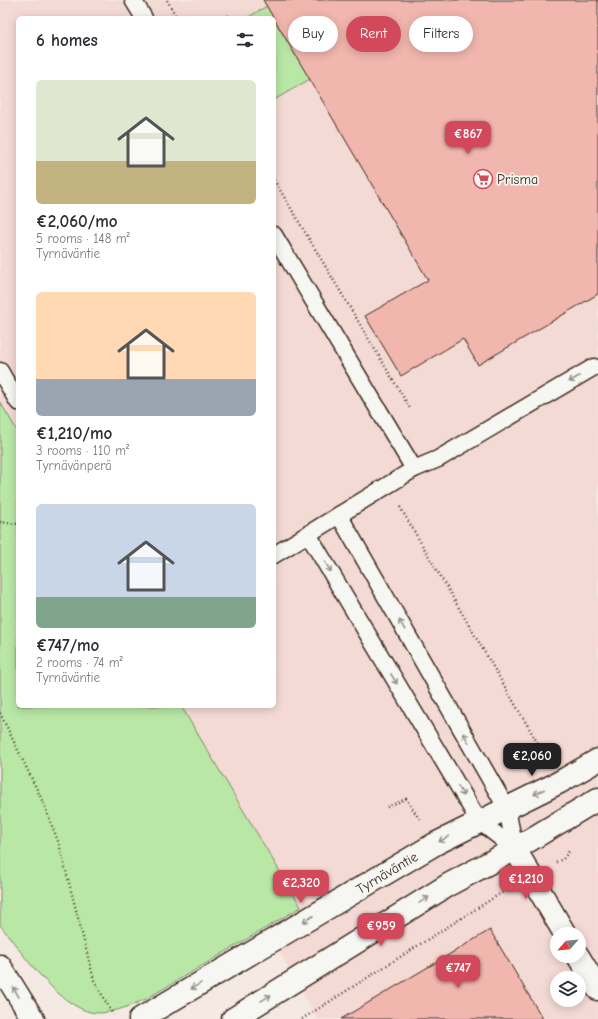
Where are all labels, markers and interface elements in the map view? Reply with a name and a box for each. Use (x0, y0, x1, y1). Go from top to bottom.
chip: Buy (288, 16, 338, 52)
chip: Rent (346, 16, 401, 52)
chip: Filters (409, 16, 473, 52)
icon: filters (234, 29, 256, 51)
text: 6 homes (36, 31, 98, 50)
icon: home (110, 106, 182, 178)
pin: €867 (444, 121, 492, 155)
text: €867 (454, 126, 482, 141)
supermarket icon: Prisma (472, 168, 494, 190)
place label: Prisma (497, 171, 538, 188)
text: €2,060/mo (36, 212, 118, 231)
text: 5 rooms · 148 m² (36, 231, 130, 246)
text: Tyrnäväntie (36, 246, 100, 261)
icon: home (110, 318, 182, 390)
one-way arrow (568, 375, 580, 383)
text: €1,210/mo (36, 424, 112, 443)
text: 3 rooms · 110 m² (36, 443, 129, 458)
text: Tyrnävänperä (36, 458, 112, 473)
icon: home (110, 530, 182, 602)
one-way arrow (324, 561, 332, 573)
one-way arrow (397, 619, 405, 631)
text: €747/mo (36, 636, 99, 655)
text: 2 rooms · 74 m² (36, 655, 123, 670)
text: Tyrnäväntie (36, 670, 100, 685)
one-way arrow (391, 673, 399, 685)
one-way arrow (462, 732, 470, 744)
pin: €2,060 (499, 743, 565, 777)
text: €2,060 (512, 748, 552, 763)
one-way arrow (457, 785, 465, 797)
one-way arrow (534, 789, 546, 797)
one-way arrow (439, 836, 451, 843)
street label: Tyrnäväntie (353, 848, 421, 898)
pin: €1,210 (493, 866, 559, 900)
pin: €2,320 (268, 870, 334, 904)
text: €1,210 (508, 871, 544, 886)
text: €2,320 (282, 875, 320, 890)
one-way arrow (418, 896, 430, 904)
pin: €959 (357, 913, 405, 947)
one-way arrow (302, 916, 314, 924)
text: €959 (366, 918, 396, 933)
north arrow (550, 927, 586, 963)
map controls (550, 927, 586, 1007)
pin: €747 (434, 955, 482, 989)
text: €747 (445, 960, 471, 975)
button: layers (550, 971, 586, 1007)
one-way arrow (190, 982, 202, 990)
one-way arrow (12, 986, 20, 998)
one-way arrow (260, 994, 272, 1002)

